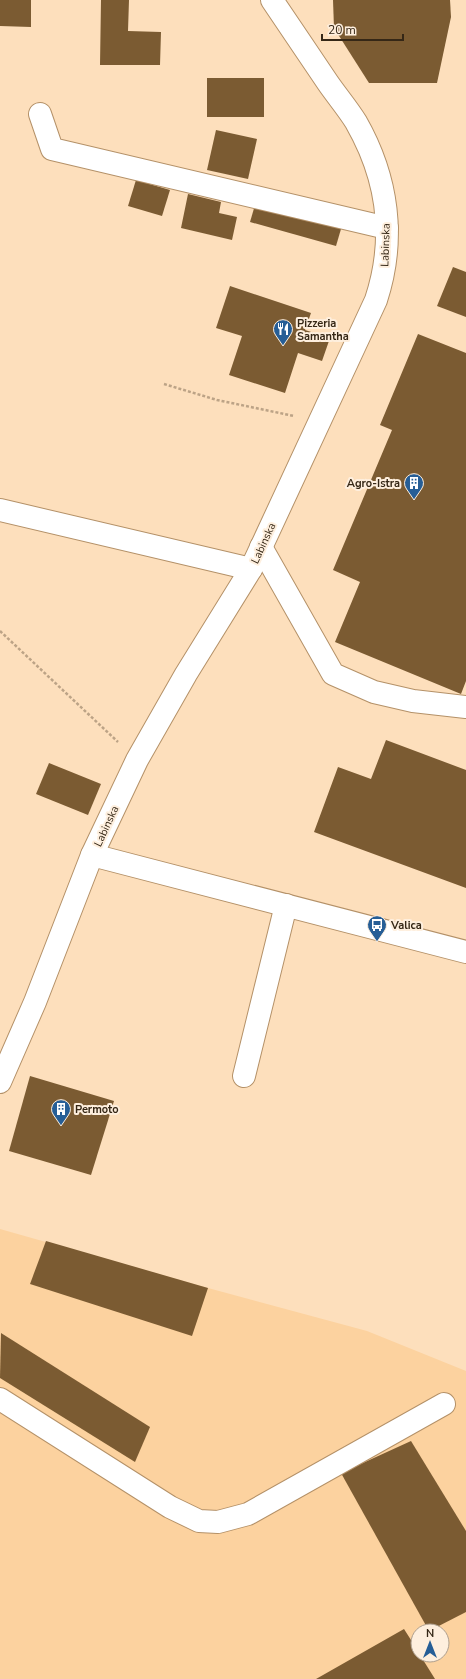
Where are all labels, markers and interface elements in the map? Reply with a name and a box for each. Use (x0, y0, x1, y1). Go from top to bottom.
scale bar (322, 16, 403, 42)
text: 20 m (328, 22, 356, 38)
street label: Labinska (377, 223, 394, 267)
place label: Pizzeria Samantha (297, 316, 349, 344)
restaurant icon: Pizzeria Samantha (272, 318, 294, 346)
building icon: Agro-Istra (403, 472, 425, 500)
place label: Agro-Istra (347, 476, 400, 491)
street label: Labinska (247, 520, 280, 566)
street label: Labinska (90, 803, 123, 849)
bus stop icon: Valica (366, 914, 388, 942)
place label: Valica (390, 918, 422, 933)
building icon: Permoto (50, 1098, 72, 1126)
place label: Permoto (75, 1102, 119, 1117)
north arrow (410, 1623, 450, 1663)
text: N (426, 1626, 434, 1641)

